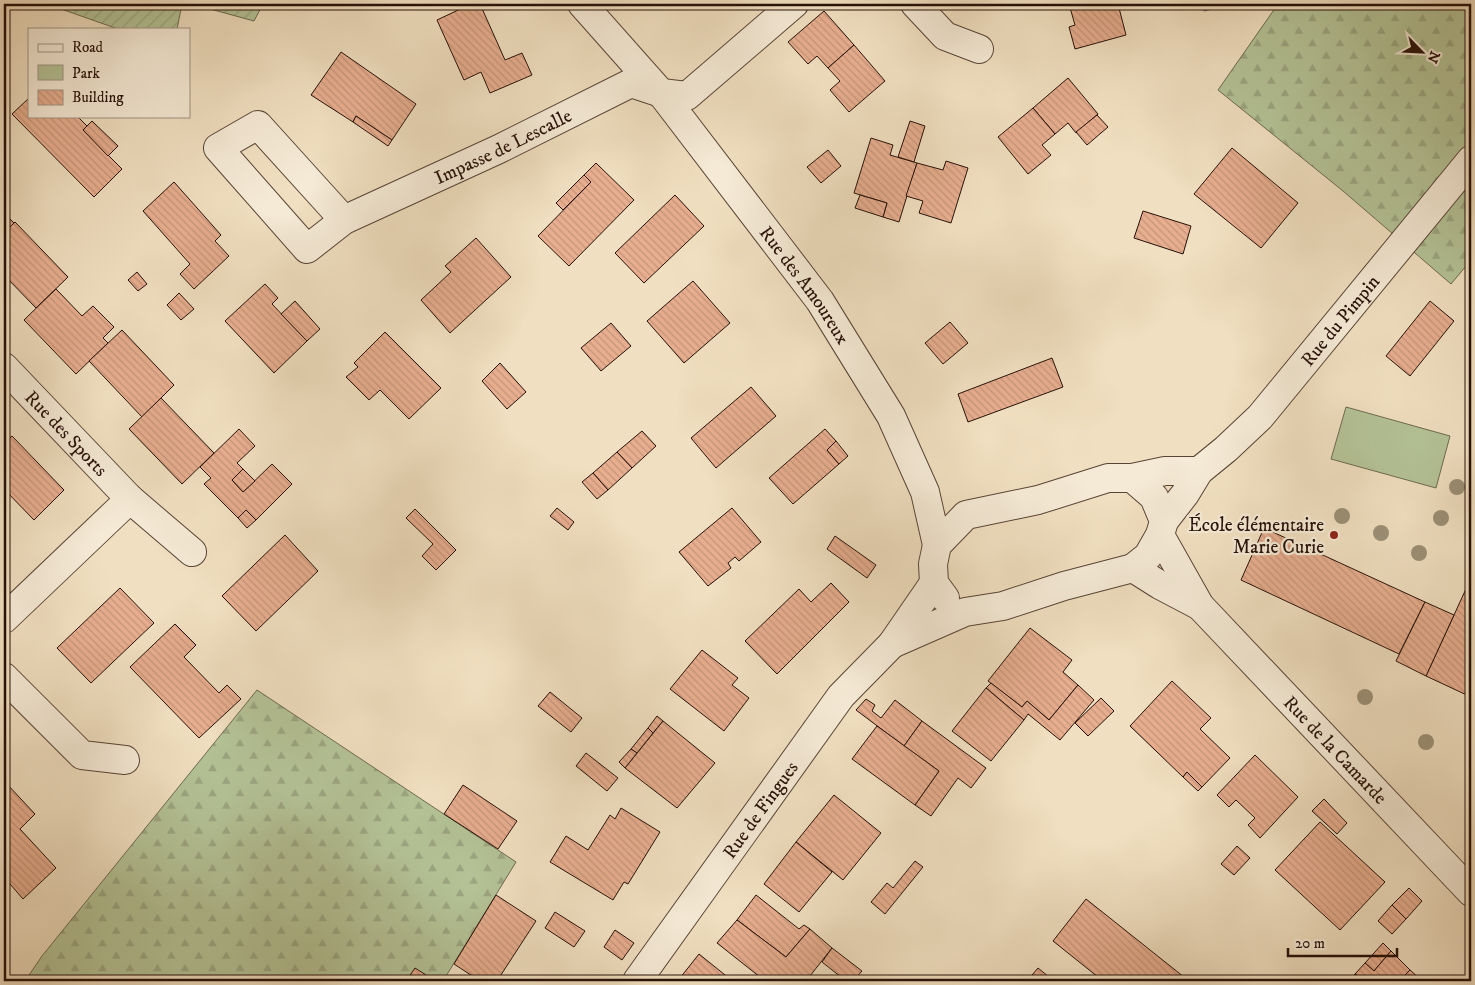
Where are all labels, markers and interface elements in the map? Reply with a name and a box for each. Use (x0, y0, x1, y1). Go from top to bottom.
legend (28, 28, 190, 118)
north arrow (1398, 28, 1448, 78)
text: Road (72, 38, 104, 57)
text: N (1422, 48, 1444, 66)
text: Park (72, 64, 101, 83)
text: Building (72, 88, 124, 107)
street label: Impasse de Lescalle (431, 105, 576, 190)
street label: Rue des Amoureux (754, 222, 854, 349)
street label: Rue du Pimpin (1297, 271, 1385, 371)
street label: Rue des Sports (20, 386, 112, 482)
place label: École élémentaire Marie Curie (1188, 513, 1324, 559)
marker: École élémentaire Marie Curie (1328, 529, 1340, 541)
street label: Rue de la Camarde (1278, 691, 1392, 809)
street label: Rue de Fingues (718, 757, 804, 863)
scale bar (1288, 925, 1396, 957)
text: 20 m (1295, 934, 1325, 953)

